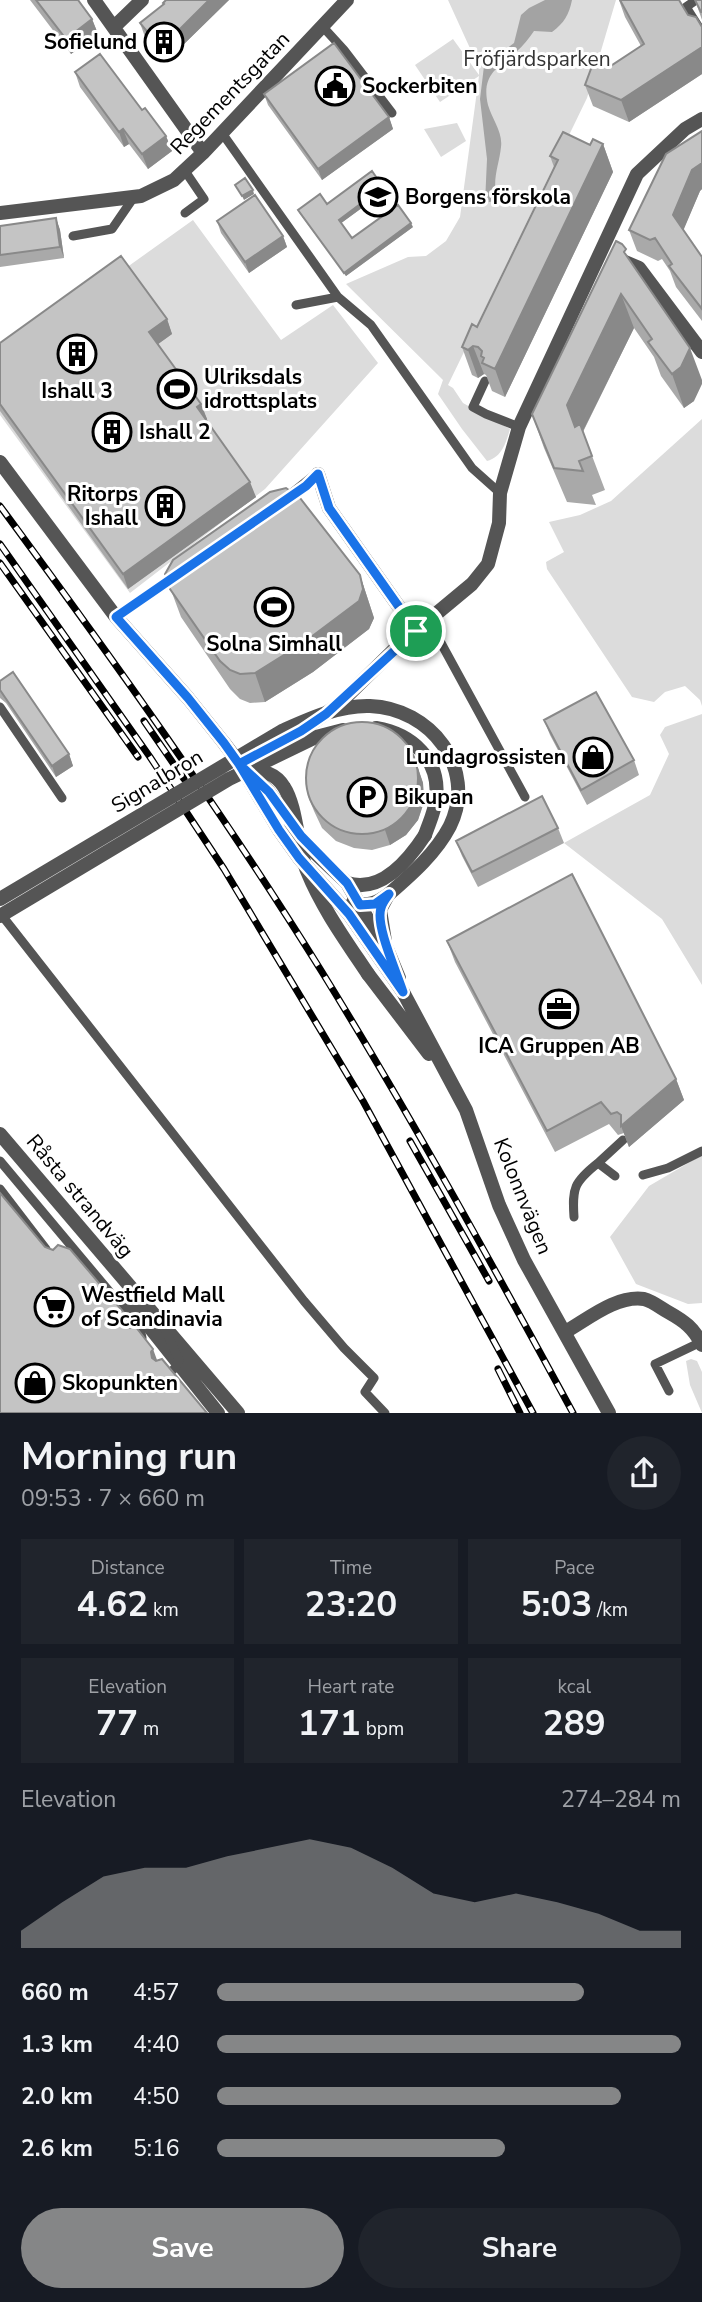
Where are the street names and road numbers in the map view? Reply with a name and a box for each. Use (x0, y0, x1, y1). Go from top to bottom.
street label: Regementsgatan (164, 25, 296, 161)
street label: Signalbron (106, 743, 208, 819)
street label: Råsta strandväg (20, 1128, 140, 1264)
street label: Kolonnvägen (487, 1134, 559, 1258)

